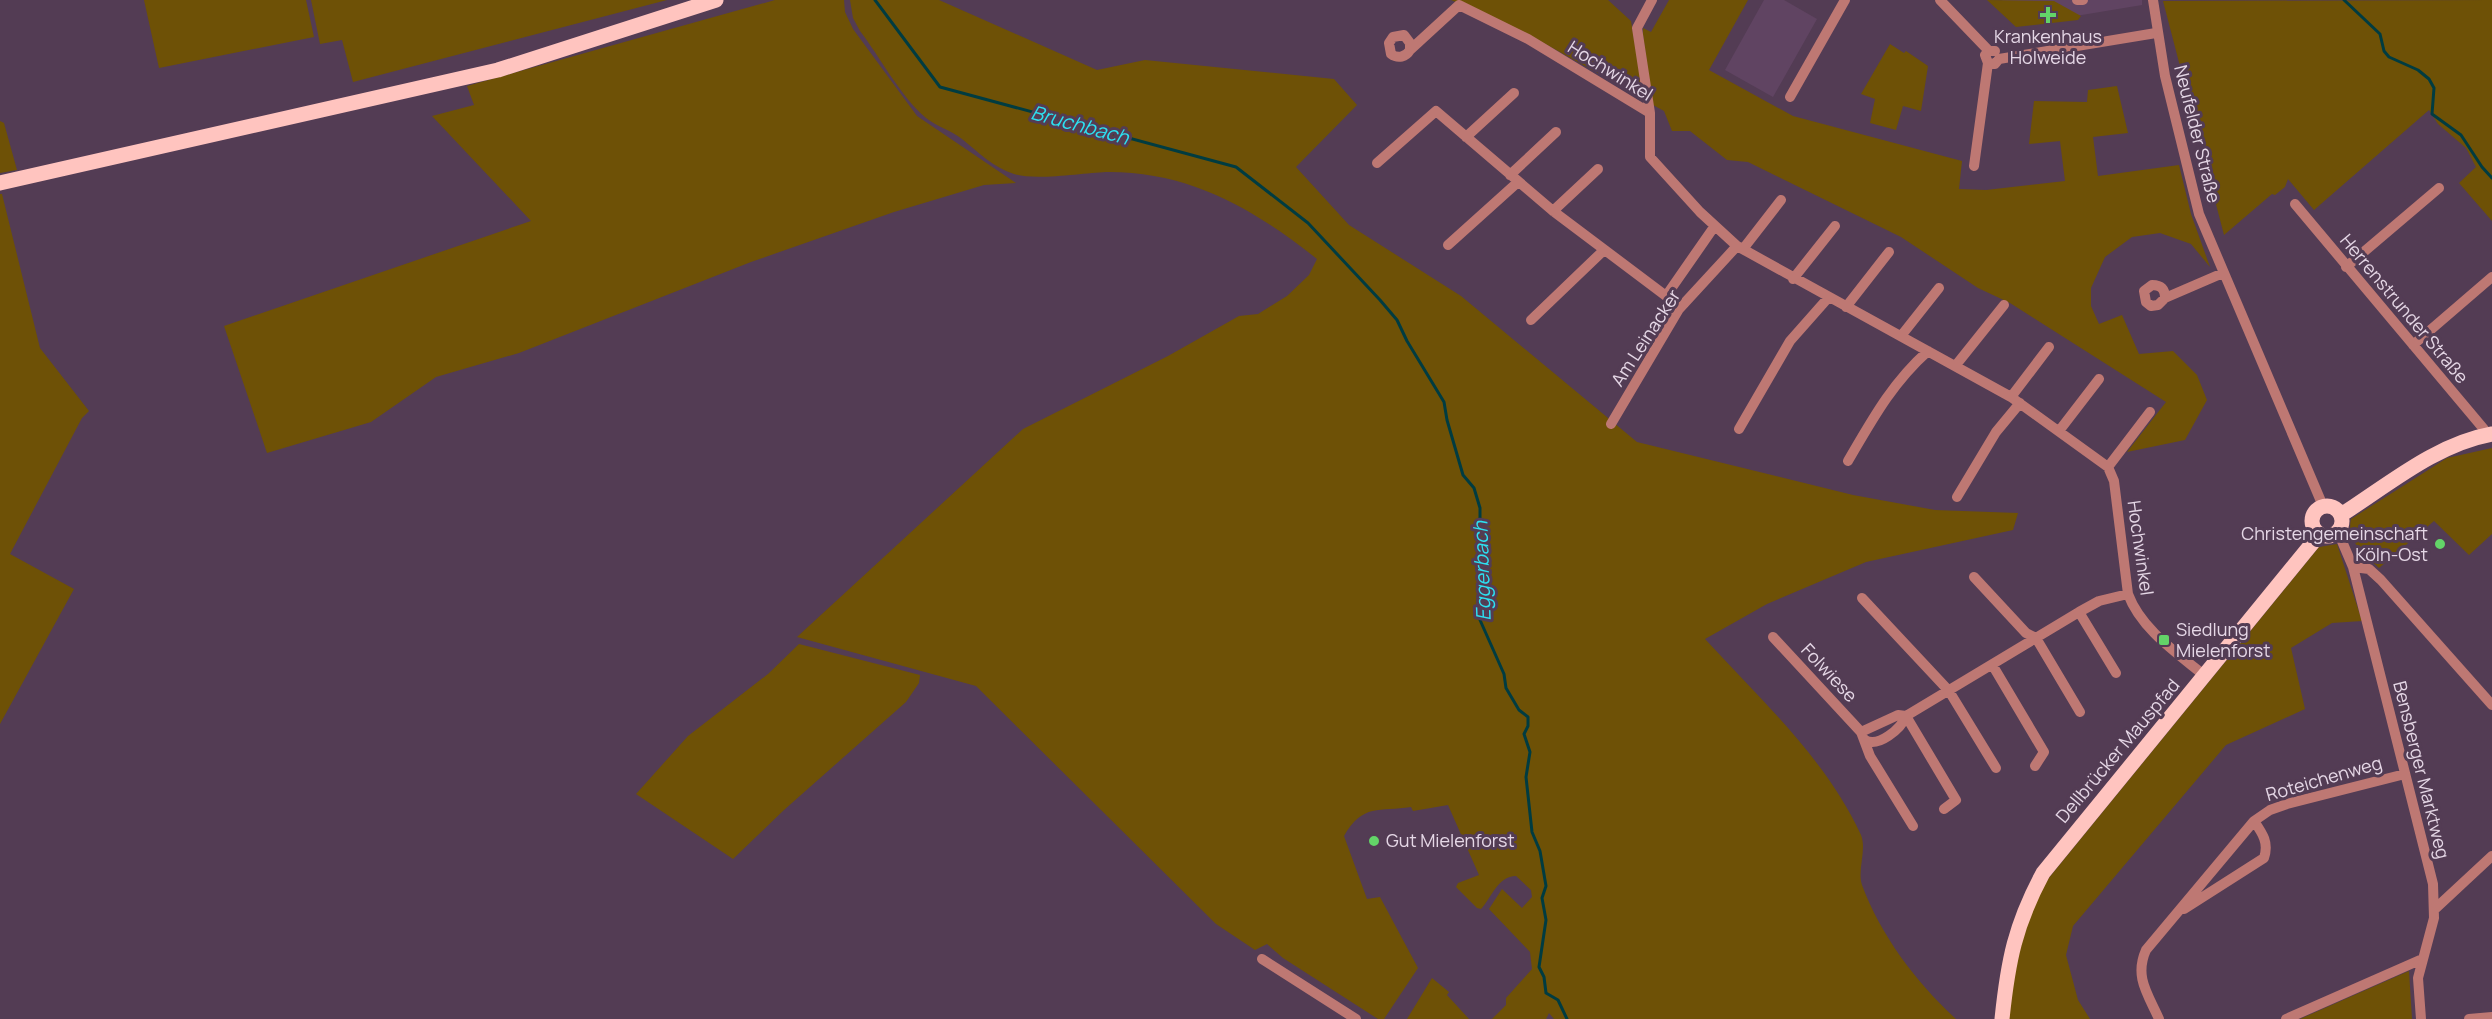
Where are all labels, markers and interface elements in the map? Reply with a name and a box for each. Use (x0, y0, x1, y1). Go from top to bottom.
marker: Krankenhaus Holweide (2039, 6, 2057, 24)
place label: Krankenhaus Holweide (1994, 24, 2102, 69)
street label: Hochwinkel (1564, 35, 1658, 106)
street label: Neufelder Straße (2169, 62, 2227, 205)
water label: Bruchbach (1028, 99, 1133, 151)
street label: Herrenstrunder Straße (2335, 229, 2474, 388)
street label: Am Leinacker (1605, 284, 1686, 390)
street label: Hochwinkel (2122, 499, 2160, 597)
water label: Eggerbach (1466, 520, 1497, 621)
place label: Christengemeinschaft Köln-Ost (2241, 521, 2428, 566)
marker: Christengemeinschaft Köln-Ost (2433, 537, 2447, 551)
place label: Siedlung Mielenforst (2176, 617, 2270, 662)
marker: Siedlung Mielenforst (2157, 633, 2171, 647)
street label: Folwiese (1796, 638, 1863, 707)
street label: Dellbrücker Mauspfad (2050, 673, 2185, 827)
street label: Bensberger Marktweg (2388, 678, 2456, 861)
street label: Roteichenweg (2263, 750, 2385, 806)
place label: Gut Mielenforst (1386, 828, 1515, 852)
marker: Gut Mielenforst (1367, 834, 1381, 848)

